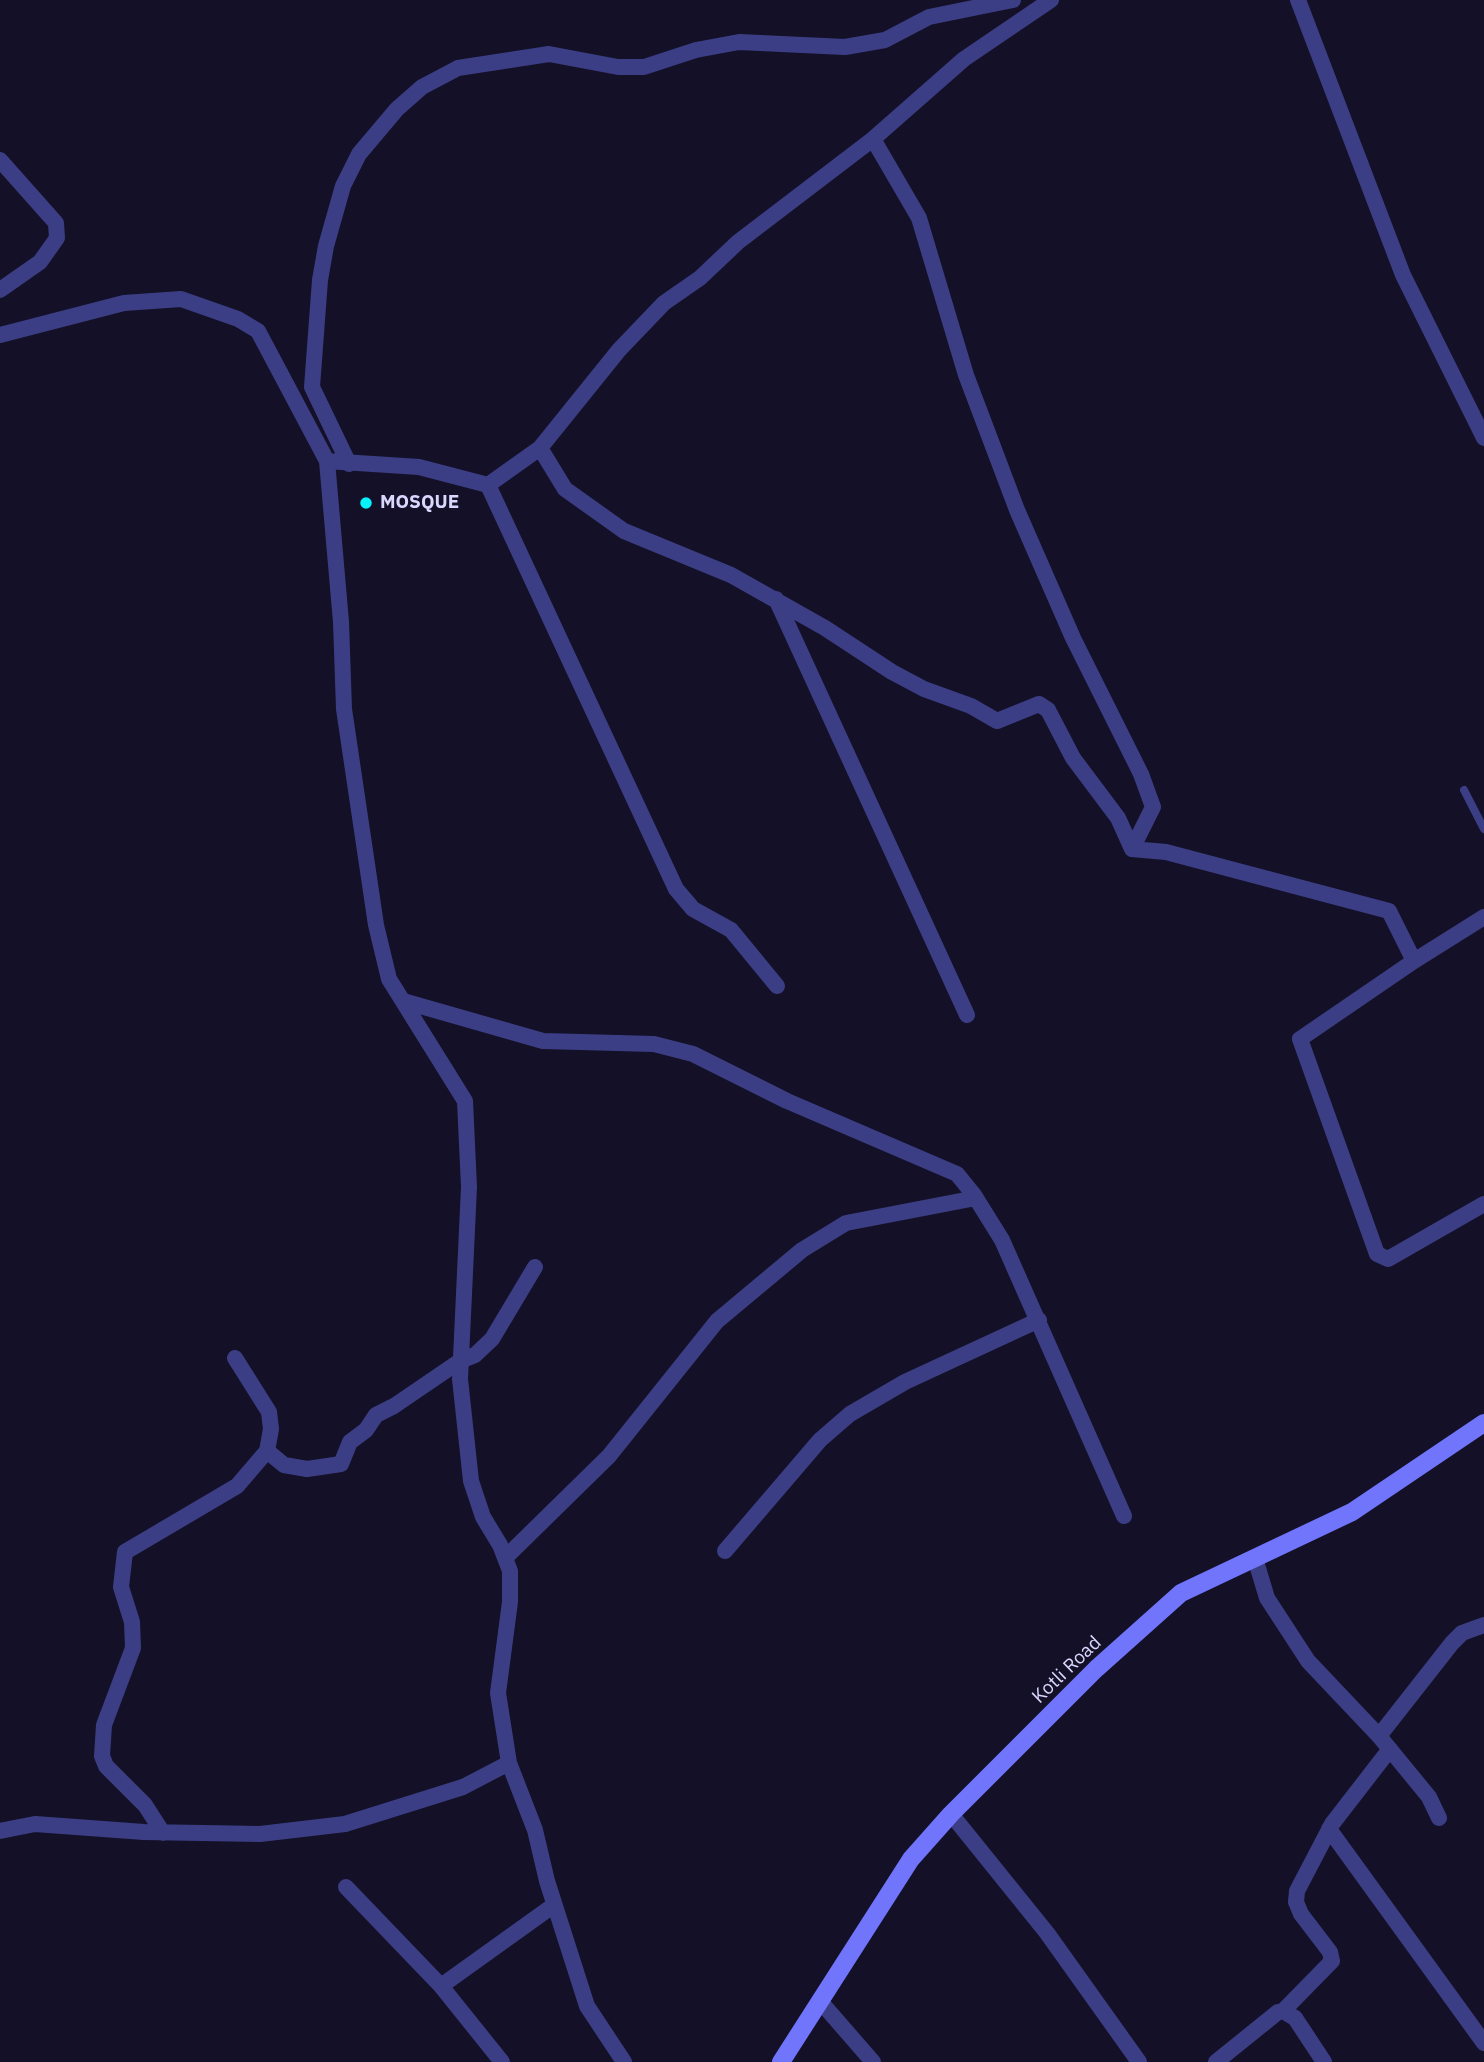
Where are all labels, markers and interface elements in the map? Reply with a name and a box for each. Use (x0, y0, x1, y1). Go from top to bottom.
place label: MOSQUE (380, 492, 459, 514)
marker: MOSQUE (358, 495, 374, 511)
street label: Kotli Road (1028, 1632, 1106, 1708)

